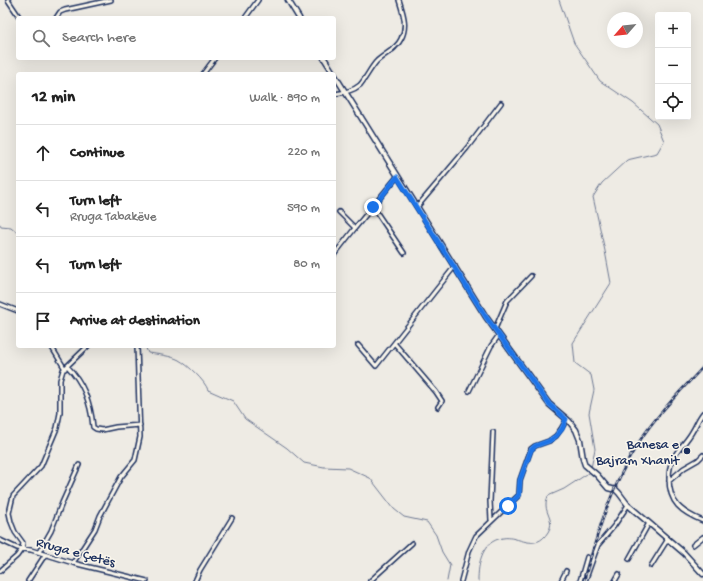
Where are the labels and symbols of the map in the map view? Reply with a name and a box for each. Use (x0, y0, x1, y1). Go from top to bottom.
north arrow (607, 12, 643, 48)
route end (364, 198, 382, 216)
place label: Banesa e Bajram Xhanit (595, 437, 680, 470)
marker: Banesa e Bajram Xhanit (682, 446, 692, 456)
route start (499, 497, 517, 515)
street label: Rruga e Çetës (34, 535, 118, 572)

